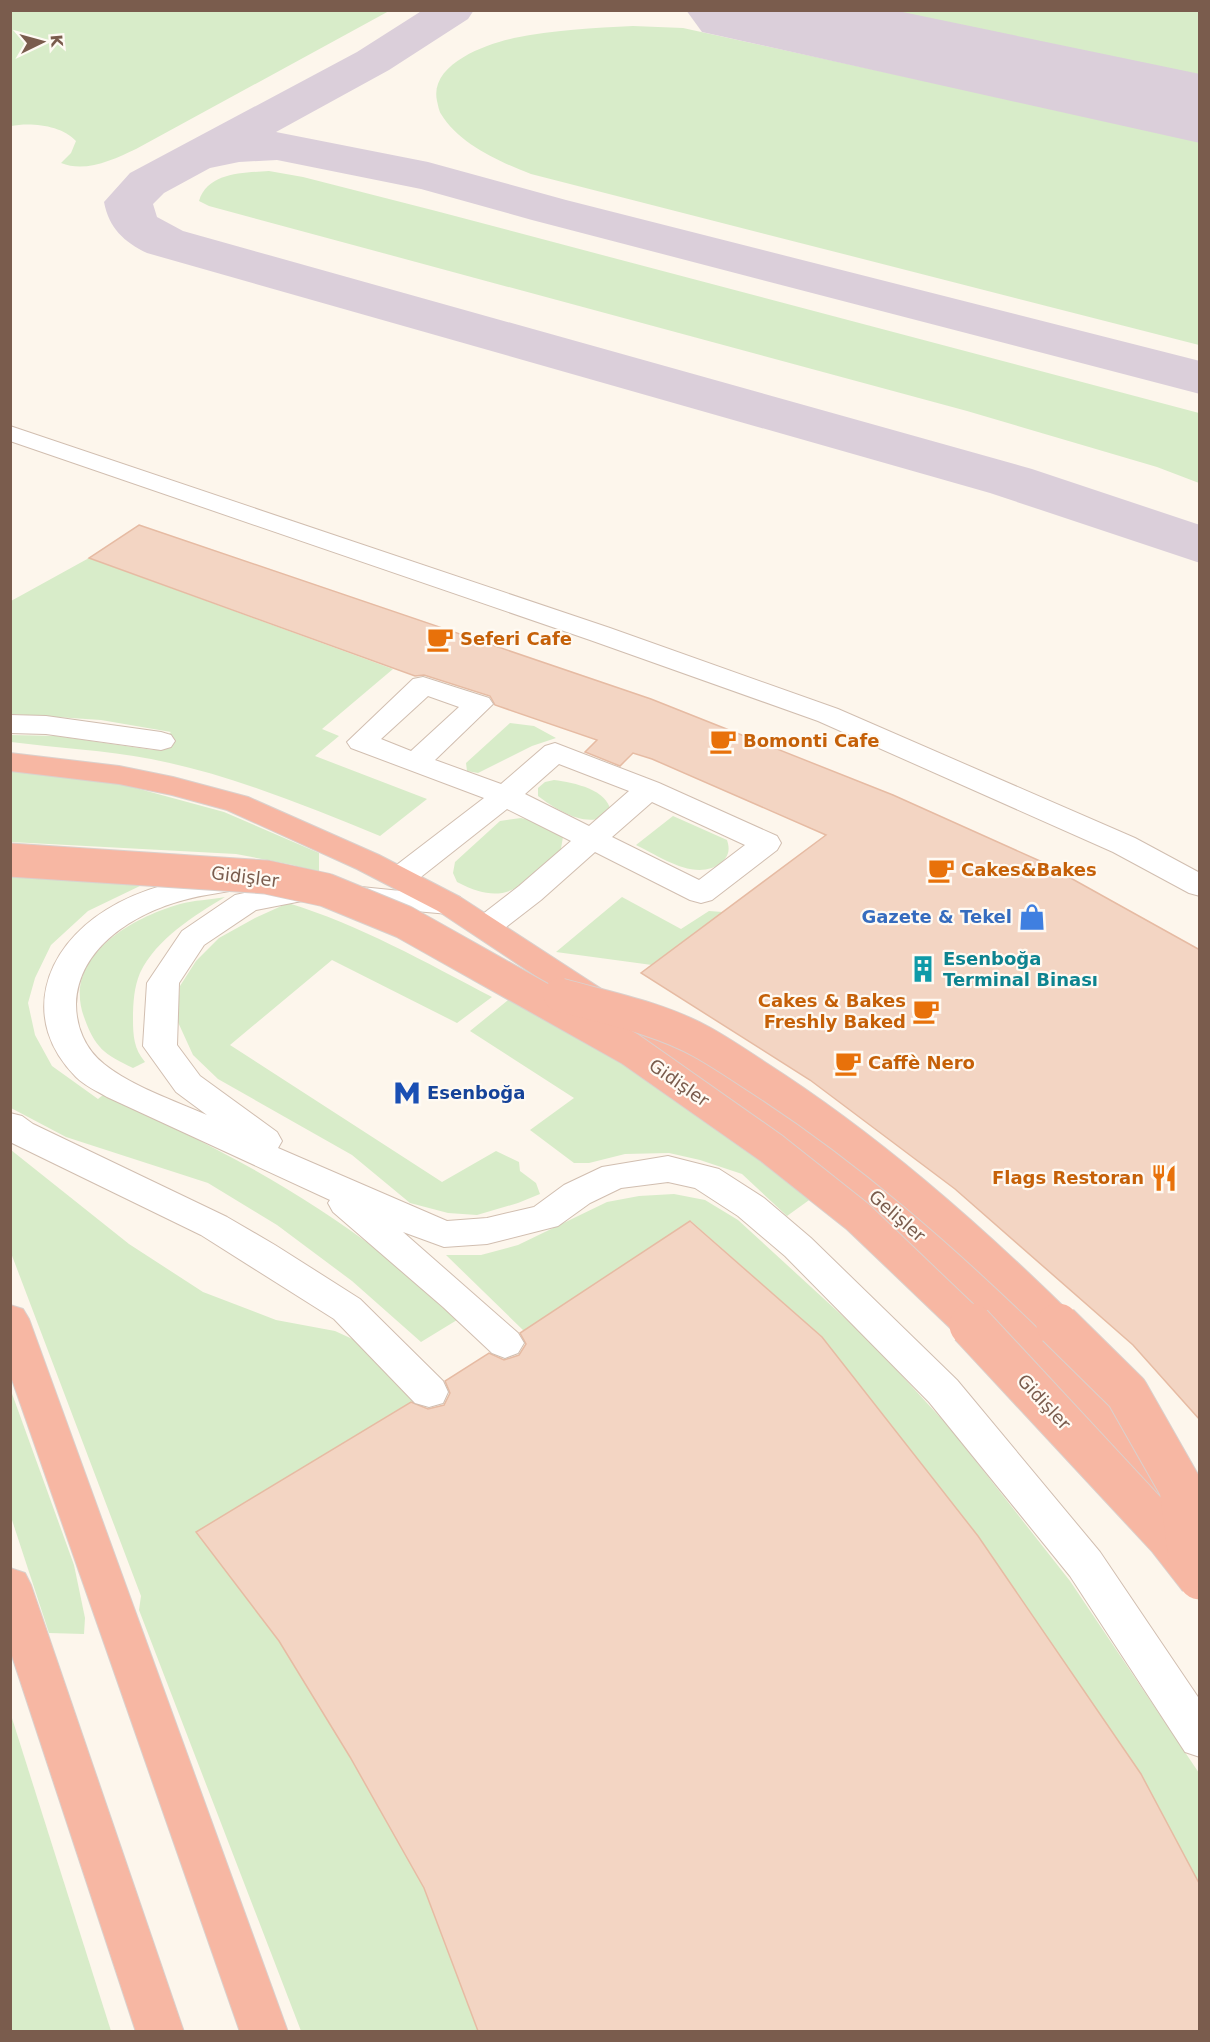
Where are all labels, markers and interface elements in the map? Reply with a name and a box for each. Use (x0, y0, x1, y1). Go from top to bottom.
north arrow (12, 12, 72, 72)
text: K (46, 34, 67, 48)
cafe icon: Seferi Cafe (425, 624, 455, 654)
place label: Seferi Cafe (460, 628, 572, 649)
cafe icon: Bomonti Cafe (708, 726, 738, 756)
place label: Bomonti Cafe (743, 730, 879, 751)
cafe icon: Cakes&Bakes (926, 855, 956, 885)
place label: Cakes&Bakes (961, 859, 1097, 880)
street label: Gidişler (210, 862, 281, 891)
shop icon: Gazete & Tekel (1017, 902, 1047, 932)
place label: Gazete & Tekel (861, 906, 1012, 927)
place label: Esenboğa Terminal Binası (943, 948, 1098, 990)
building icon: Esenboğa Terminal Binası (908, 954, 938, 984)
place label: Cakes & Bakes Freshly Baked (758, 990, 906, 1032)
cafe icon: Cakes & Bakes Freshly Baked (911, 996, 941, 1026)
cafe icon: Caffè Nero (833, 1048, 863, 1078)
place label: Caffè Nero (868, 1052, 975, 1073)
street label: Gidişler (645, 1054, 714, 1111)
metro station icon: Esenboğa (392, 1078, 422, 1108)
place label: Esenboğa (427, 1082, 525, 1103)
restaurant icon: Flags Restoran (1149, 1163, 1179, 1193)
place label: Flags Restoran (992, 1167, 1144, 1188)
street label: Gelişler (865, 1185, 930, 1246)
street label: Gidişler (1013, 1370, 1076, 1434)

